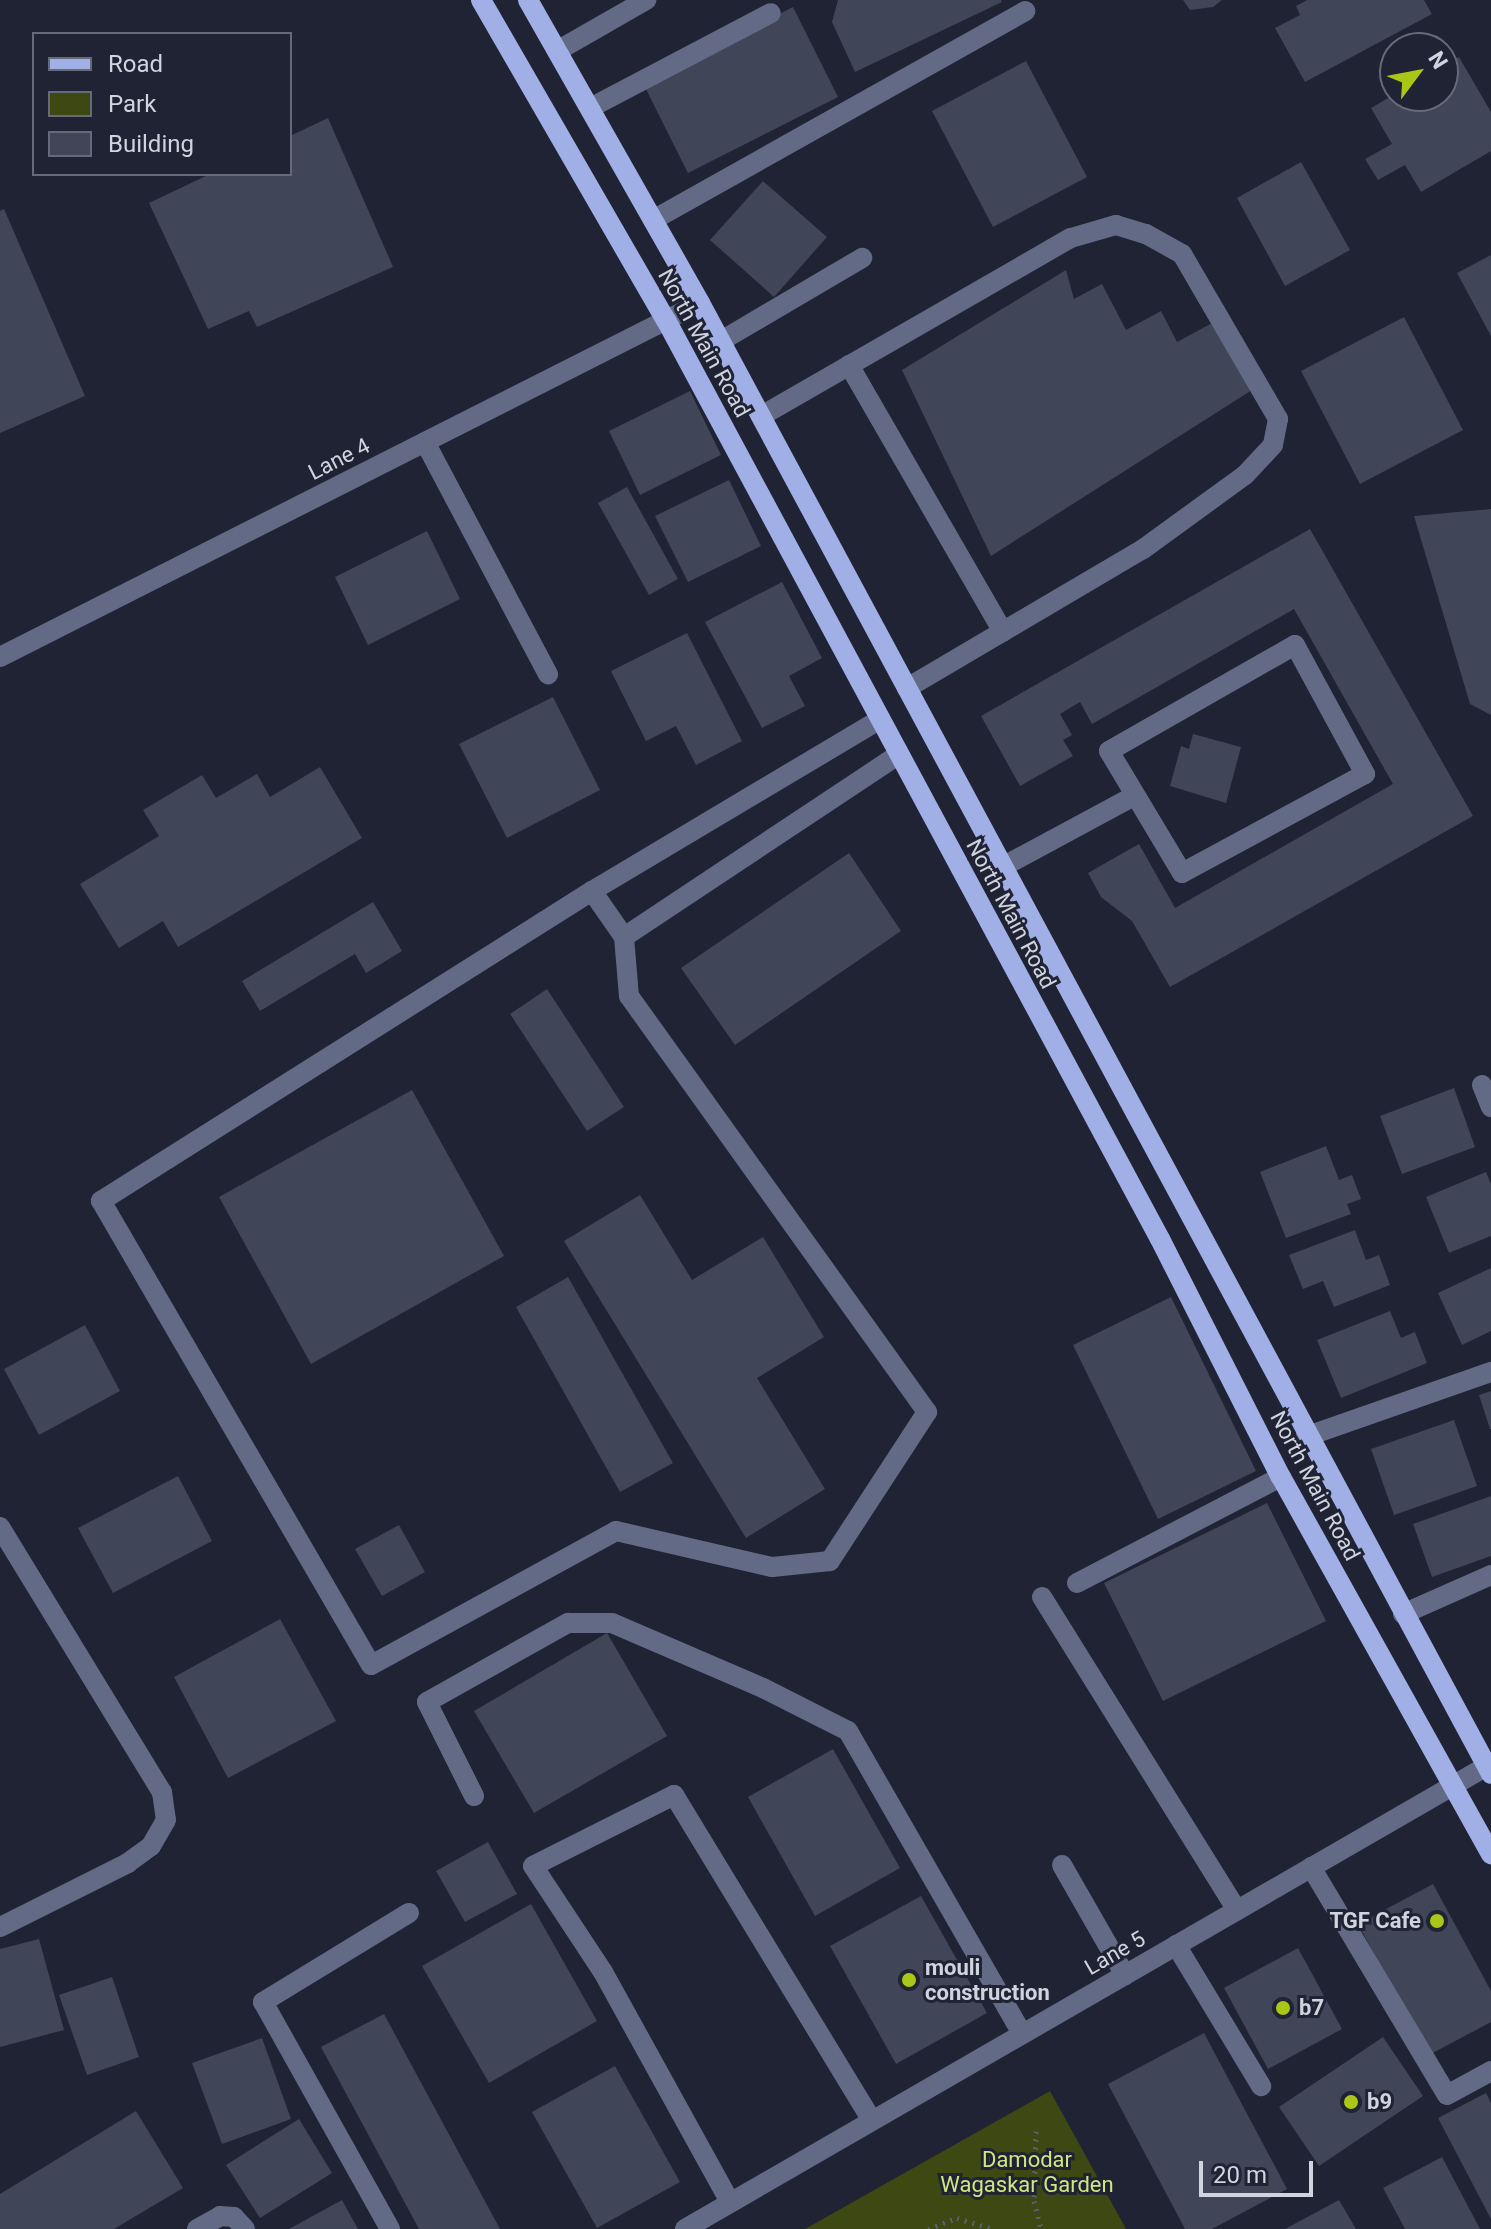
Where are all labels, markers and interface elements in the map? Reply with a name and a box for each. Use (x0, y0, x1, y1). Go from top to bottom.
legend (32, 32, 292, 176)
north arrow (1379, 32, 1459, 112)
text: N (1423, 47, 1453, 73)
text: Road (108, 50, 163, 78)
text: Park (108, 90, 156, 118)
text: Building (108, 130, 194, 158)
street label: North Main Road (652, 264, 756, 422)
street label: Lane 4 (304, 432, 374, 486)
street label: North Main Road (960, 835, 1062, 993)
street label: North Main Road (1264, 1407, 1366, 1565)
place label: TGF Cafe (1329, 1908, 1421, 1934)
marker: TGF Cafe (1428, 1912, 1446, 1930)
street label: Lane 5 (1080, 1925, 1150, 1981)
place label: mouli construction (925, 1954, 1050, 2006)
marker: mouli construction (900, 1971, 918, 1989)
place label: b7 (1299, 1995, 1324, 2021)
marker: b7 (1274, 1999, 1292, 2017)
place label: b9 (1367, 2089, 1392, 2115)
marker: b9 (1342, 2093, 1360, 2111)
scale bar (1203, 2145, 1317, 2195)
park label: Damodar Wagaskar Garden (940, 2146, 1114, 2198)
text: 20 m (1213, 2161, 1267, 2189)

